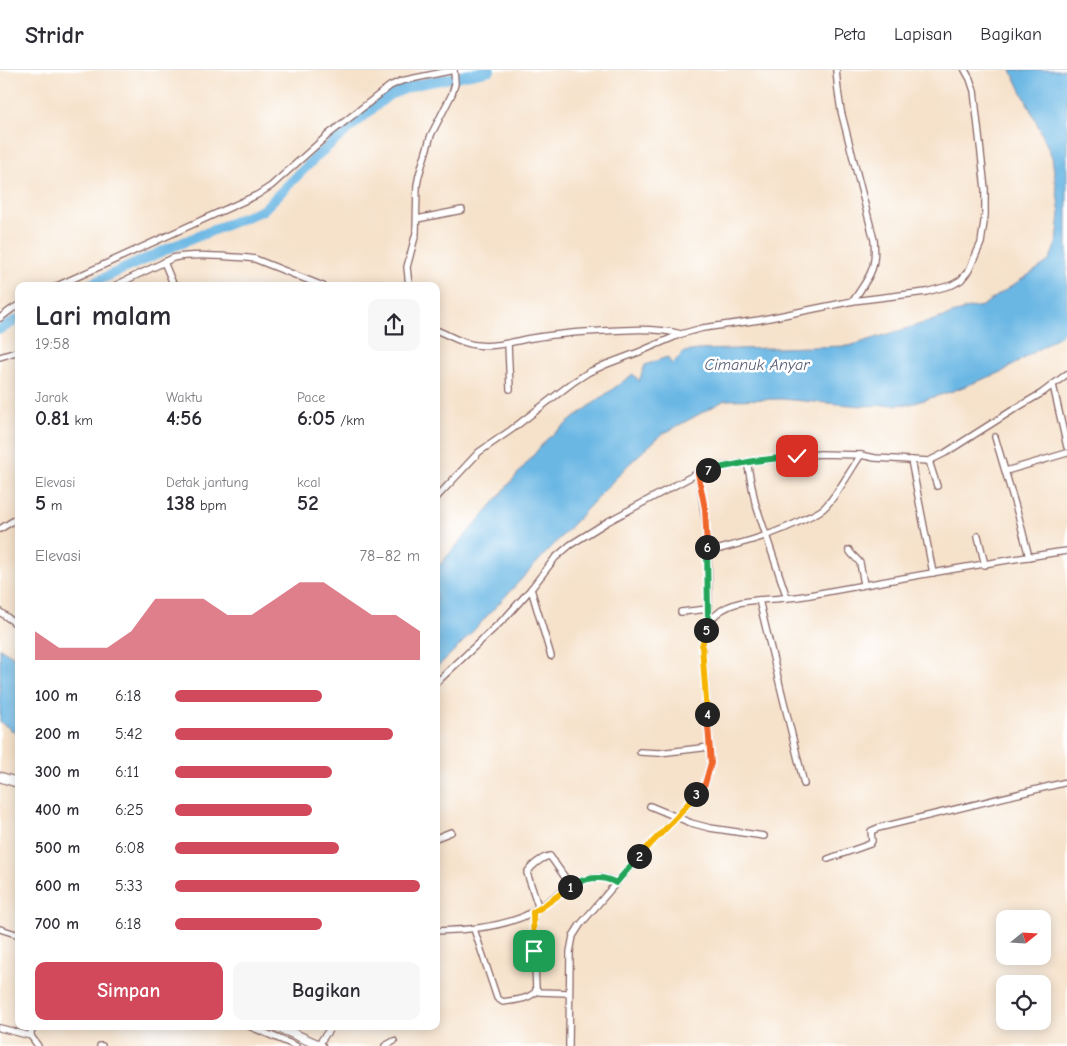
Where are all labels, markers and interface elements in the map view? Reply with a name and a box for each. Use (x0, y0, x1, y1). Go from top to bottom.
text: Stridr (25, 21, 84, 49)
text: Peta (834, 24, 866, 45)
text: Lapisan (894, 24, 952, 45)
text: Bagikan (980, 24, 1042, 45)
button: share (368, 299, 420, 351)
text: Lari malam (35, 300, 171, 332)
text: 19:58 (35, 335, 70, 353)
water label: Cimanuk Anyar (704, 356, 810, 374)
text: Jarak (35, 389, 68, 406)
text: Waktu (166, 389, 202, 406)
text: Pace (297, 389, 325, 406)
text: 0.81 (35, 406, 70, 430)
text: 4:56 (166, 406, 202, 430)
text: 6:05 (297, 406, 336, 430)
text: km (70, 412, 93, 429)
text: /km (336, 412, 365, 429)
pin (776, 435, 818, 477)
icon: check (783, 442, 811, 470)
pin: 7 (696, 458, 720, 482)
text: 7 (705, 462, 712, 479)
text: Elevasi (35, 474, 75, 491)
text: Detak jantung (166, 474, 249, 491)
text: kcal (297, 474, 321, 491)
text: 5 (35, 491, 46, 515)
text: 138 (166, 491, 195, 515)
text: 52 (297, 491, 319, 515)
text: m (46, 497, 62, 514)
text: bpm (195, 497, 227, 514)
pin: 6 (694, 534, 720, 560)
text: 6 (704, 539, 711, 556)
text: Elevasi (35, 547, 81, 565)
text: 78–82 m (359, 547, 420, 565)
pin: 5 (694, 618, 718, 642)
text: 5 (703, 622, 710, 639)
text: 100 m (35, 687, 78, 705)
text: 6:18 (115, 687, 141, 705)
pin: 4 (694, 702, 720, 726)
text: 4 (704, 706, 711, 723)
text: 200 m (35, 725, 80, 743)
text: 5:42 (115, 725, 143, 743)
text: 300 m (35, 763, 80, 781)
text: 6:11 (115, 763, 139, 781)
pin: 3 (684, 782, 708, 806)
text: 3 (693, 786, 700, 803)
text: 400 m (35, 801, 79, 819)
text: 6:25 (115, 801, 144, 819)
text: 500 m (35, 839, 80, 857)
text: 6:08 (115, 839, 145, 857)
pin: 2 (626, 844, 652, 868)
text: 2 (636, 848, 643, 865)
pin: 1 (558, 874, 582, 900)
text: 600 m (35, 877, 80, 895)
text: 5:33 (115, 877, 143, 895)
text: 1 (568, 879, 573, 896)
north arrow (996, 910, 1051, 965)
map controls (996, 910, 1051, 1030)
text: 700 m (35, 915, 79, 933)
text: 6:18 (115, 915, 141, 933)
pin (513, 930, 555, 972)
icon: arrive (520, 937, 548, 965)
button: Simpan (35, 962, 223, 1020)
button: Bagikan (233, 962, 420, 1020)
button: locate (996, 975, 1051, 1030)

